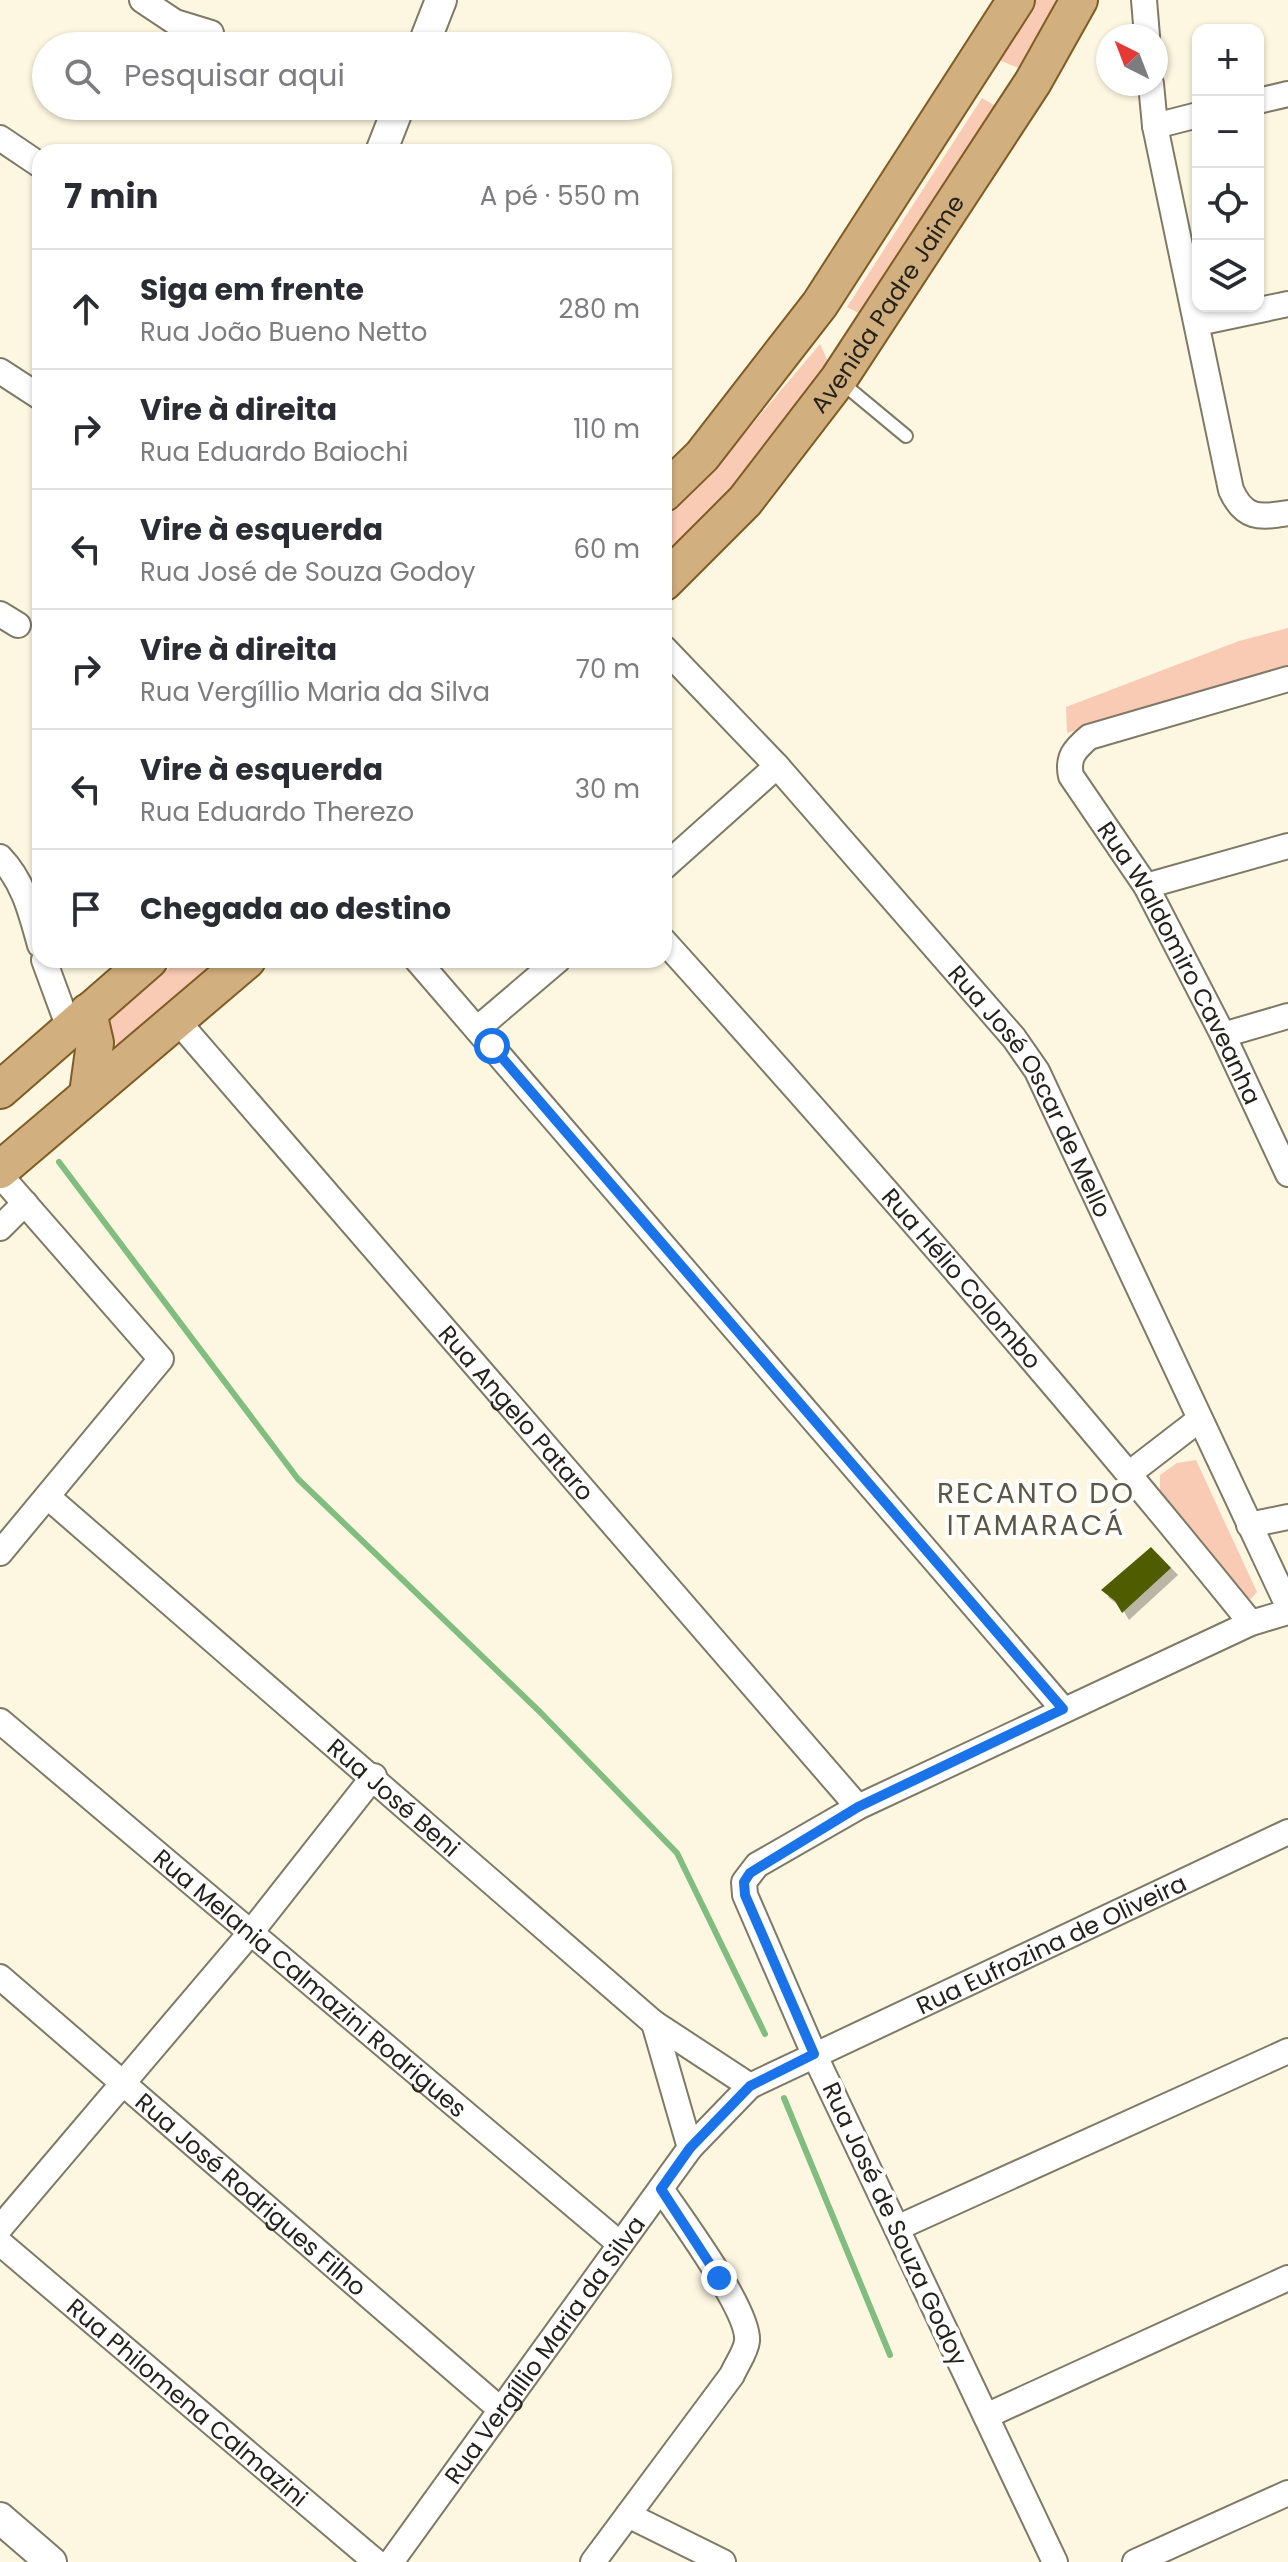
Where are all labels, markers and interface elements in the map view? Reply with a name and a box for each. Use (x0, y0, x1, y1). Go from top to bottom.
north arrow (1096, 24, 1168, 96)
map controls (1192, 24, 1264, 312)
button: + (1192, 24, 1264, 96)
search box (32, 32, 672, 120)
icon: search (60, 54, 104, 98)
text: Pesquisar aqui (124, 54, 345, 97)
button: − (1192, 96, 1264, 168)
button: locate (1192, 168, 1264, 240)
text: 7 min (64, 172, 158, 220)
text: A pé · 550 m (480, 178, 640, 214)
street label: Avenida Padre Jaime (802, 188, 972, 419)
button: layers (1192, 240, 1264, 312)
text: Siga em frente (140, 268, 364, 311)
icon: ahead (64, 287, 108, 331)
text: 280 m (559, 291, 640, 327)
text: Rua João Bueno Netto (140, 314, 427, 350)
text: Vire à direita (140, 388, 337, 431)
icon: right (64, 407, 108, 451)
text: 110 m (573, 411, 640, 447)
text: Rua Eduardo Baiochi (140, 434, 408, 470)
text: Vire à esquerda (140, 508, 383, 551)
icon: left (64, 527, 108, 571)
text: 60 m (573, 531, 640, 567)
text: Rua José de Souza Godoy (140, 554, 475, 590)
text: Vire à direita (140, 628, 337, 671)
icon: right (64, 647, 108, 691)
text: 70 m (576, 651, 640, 687)
text: Rua Vergíllio Maria da Silva (140, 674, 490, 710)
text: Vire à esquerda (140, 748, 383, 791)
icon: left (64, 767, 108, 811)
text: 30 m (575, 771, 640, 807)
text: Rua Eduardo Therezo (140, 794, 414, 830)
street label: Rua Waldomiro Caveanha (1090, 815, 1270, 1110)
icon: arrive (64, 887, 108, 931)
text: Chegada ao destino (140, 887, 451, 930)
street label: Rua José Oscar de Mello (941, 958, 1120, 1223)
route start (474, 1028, 510, 1064)
street label: Rua Hélio Colombo (875, 1181, 1049, 1376)
street label: Rua Angelo Pataro (431, 1318, 602, 1508)
district label: RECANTO DO ITAMARACÁ (937, 1474, 1135, 1545)
street label: Rua José Beni (321, 1731, 467, 1864)
street label: Rua Melania Calmazini Rodrigues (147, 1841, 474, 2125)
street label: Rua Eufrozina de Oliveira (911, 1866, 1192, 2022)
street label: Rua José de Souza Godoy (815, 2077, 976, 2372)
street label: Rua José Rodrigues Filho (129, 2085, 374, 2303)
street label: Rua Vergíllio Maria da Silva (436, 2209, 652, 2490)
route end (701, 2260, 737, 2296)
street label: Rua Philomena Calmazini (60, 2290, 315, 2514)

